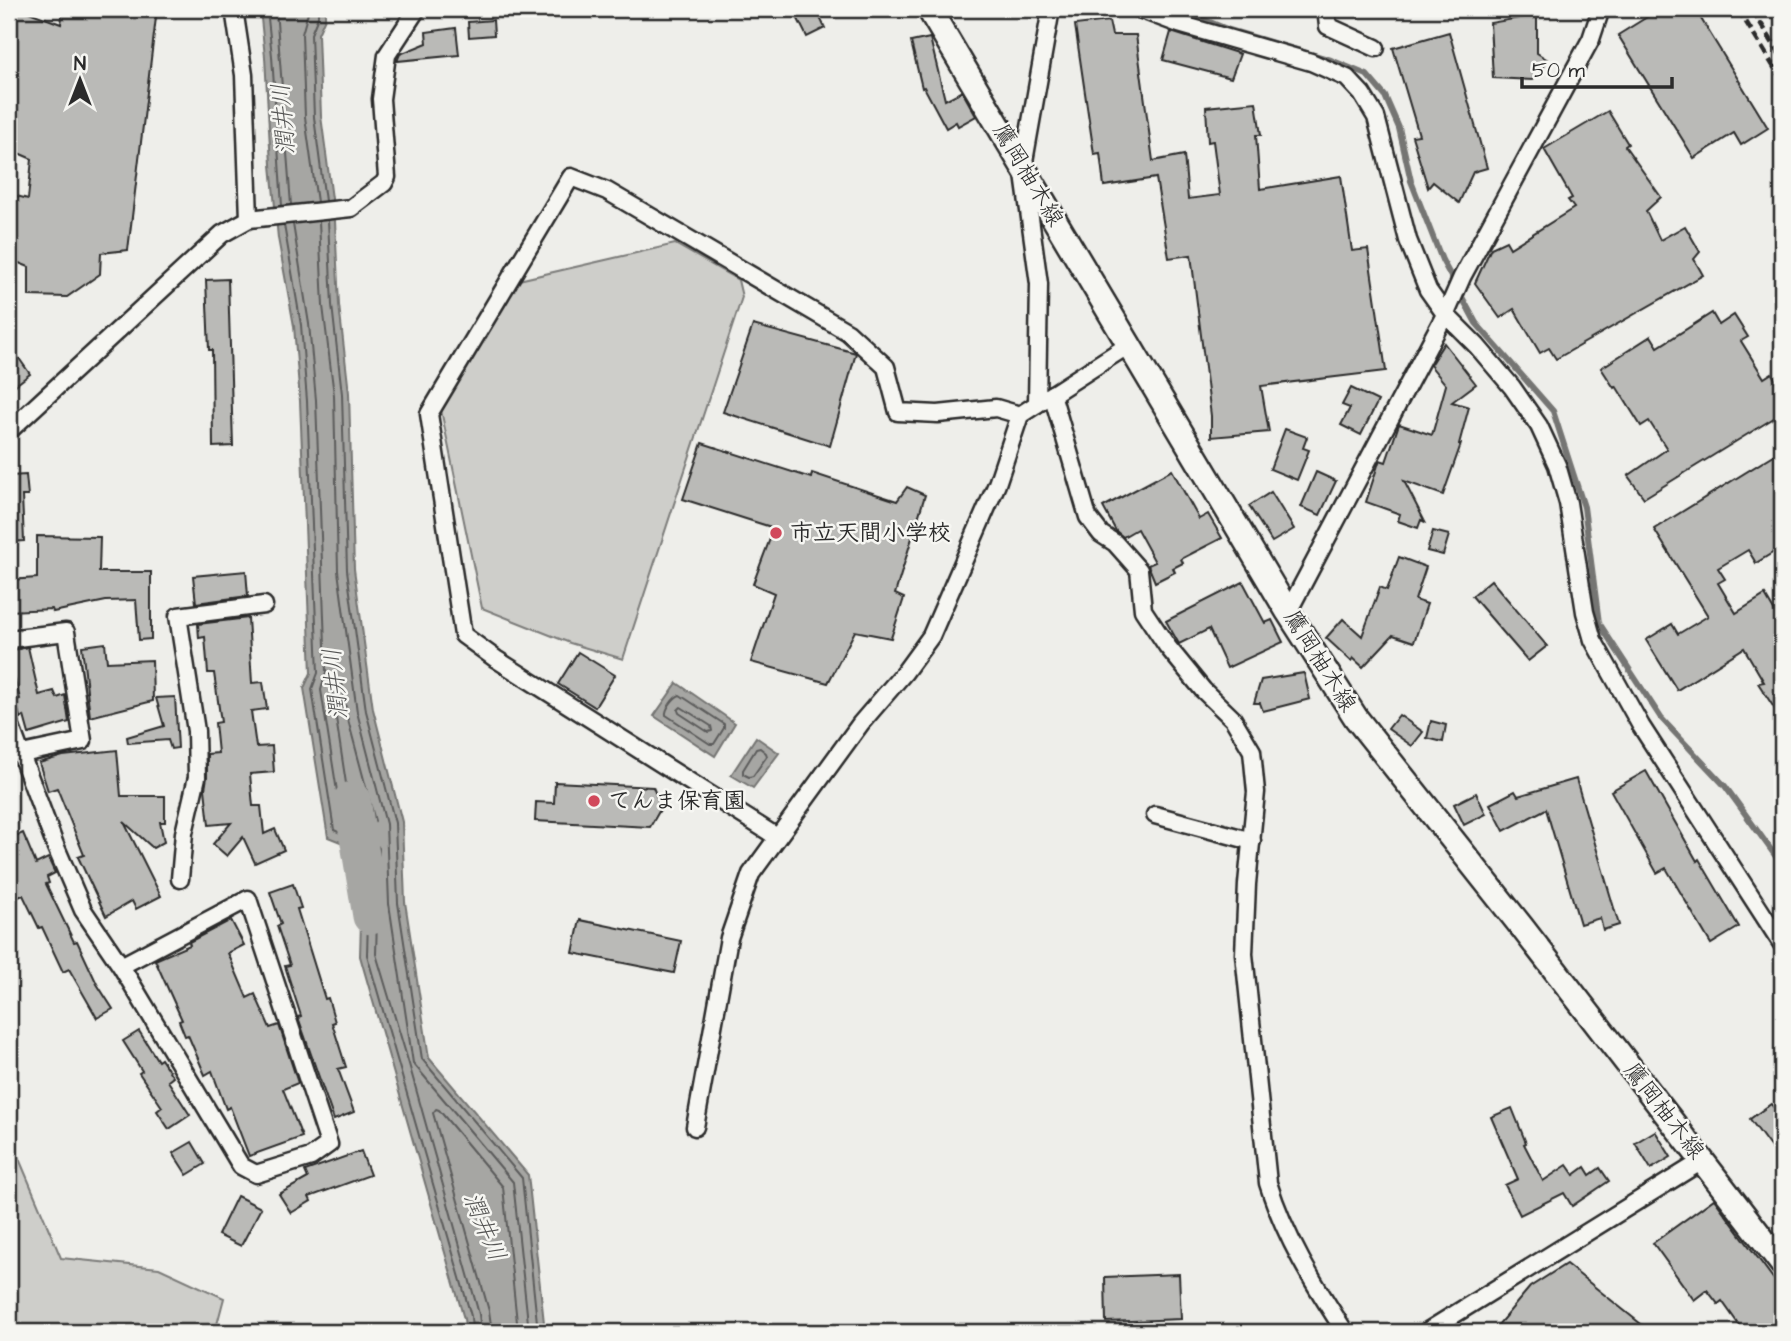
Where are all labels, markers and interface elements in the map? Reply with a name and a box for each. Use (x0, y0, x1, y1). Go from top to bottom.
north arrow (46, 46, 116, 116)
scale bar (1522, 46, 1672, 90)
text: N (74, 51, 86, 78)
text: 50 m (1532, 56, 1586, 85)
water label: 潤井川 (264, 82, 304, 156)
street label: 鷹岡柚木線 (985, 117, 1071, 233)
place label: 市立天間小学校 (790, 517, 951, 549)
marker: 市立天間小学校 (768, 525, 784, 541)
street label: 鷹岡柚木線 (1276, 604, 1364, 718)
water label: 潤井川 (315, 646, 357, 722)
place label: てんま保育園 (608, 785, 746, 817)
marker: てんま保育園 (586, 793, 602, 809)
street label: 鷹岡柚木線 (1616, 1056, 1712, 1166)
water label: 潤井川 (454, 1187, 514, 1267)

